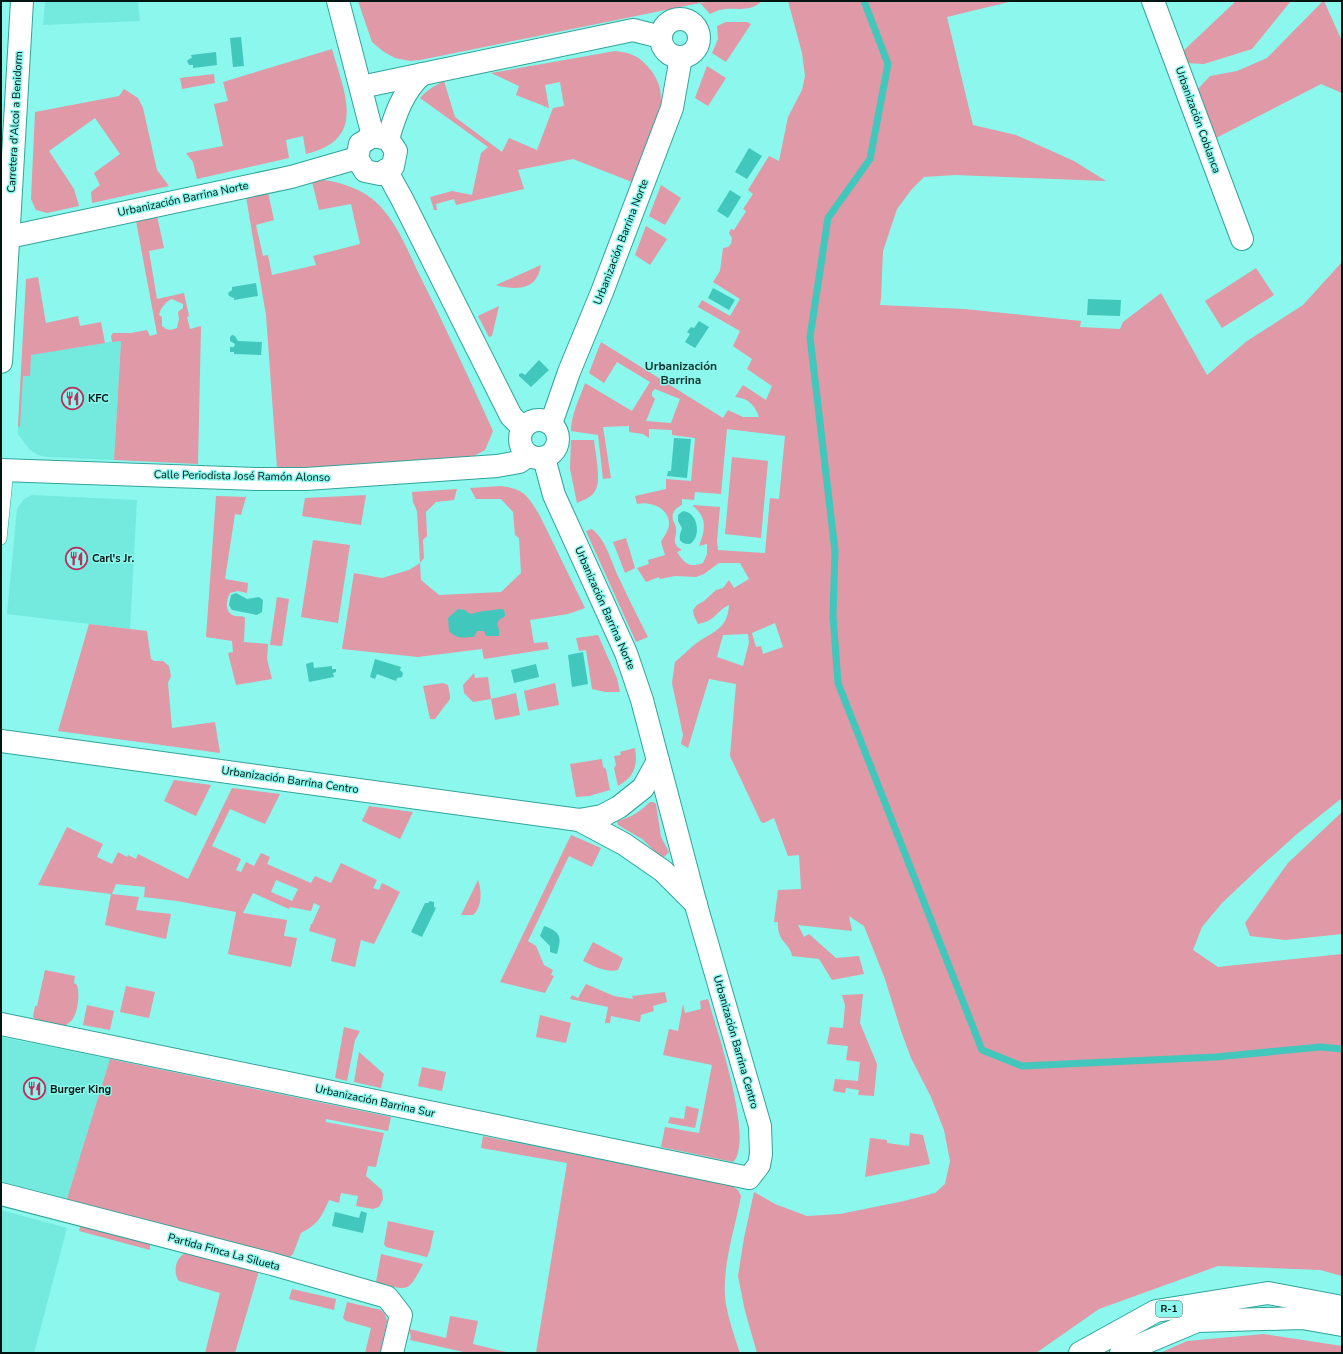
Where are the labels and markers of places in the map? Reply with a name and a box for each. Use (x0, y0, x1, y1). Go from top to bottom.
restaurant icon: KFC (60, 385, 86, 411)
place label: KFC (88, 391, 109, 406)
restaurant icon: Carl's Jr. (64, 545, 90, 571)
place label: Carl's Jr. (92, 551, 135, 566)
restaurant icon: Burger King (22, 1076, 48, 1102)
place label: Burger King (50, 1082, 111, 1097)

